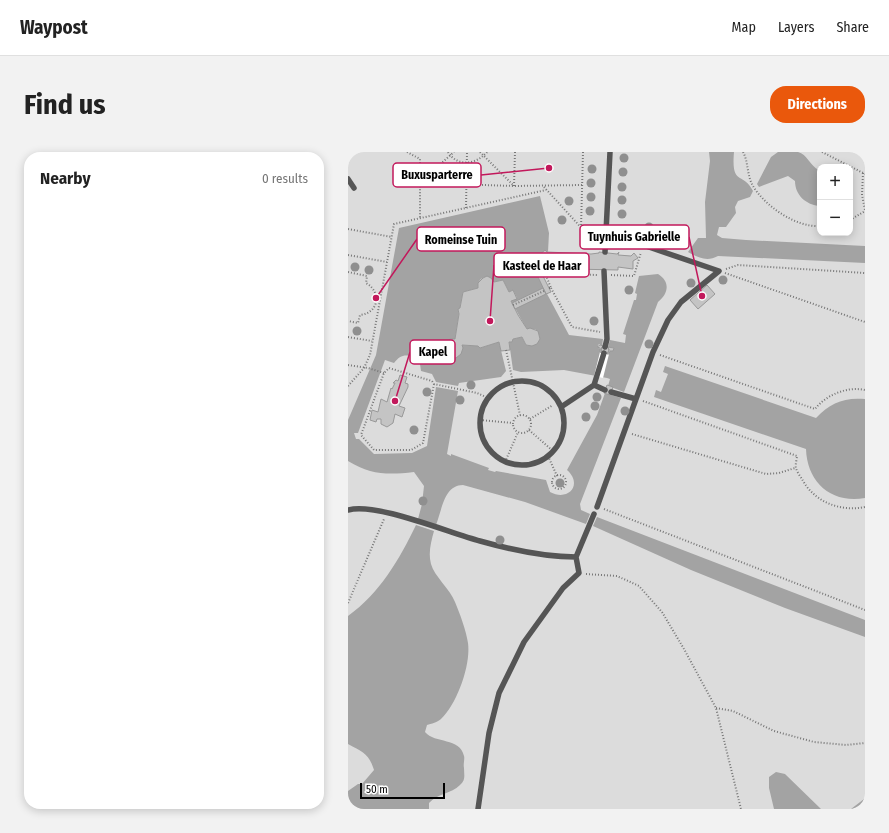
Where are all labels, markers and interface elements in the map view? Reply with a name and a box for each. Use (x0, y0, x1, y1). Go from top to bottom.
text: Waypost (20, 16, 88, 39)
text: Map (732, 19, 756, 36)
text: Layers (778, 19, 814, 36)
text: Share (836, 19, 869, 36)
button: Directions (770, 86, 865, 123)
text: Find us (24, 88, 106, 121)
callout: Buxusparterre (393, 163, 481, 187)
map controls (817, 164, 853, 236)
button: + (817, 164, 853, 200)
text: Nearby (40, 168, 91, 189)
text: Buxusparterre (401, 168, 473, 182)
text: 0 results (262, 171, 308, 186)
button: − (817, 200, 853, 236)
callout: Tuynhuis Gabrielle (580, 225, 689, 249)
callout: Romeinse Tuin (417, 227, 505, 251)
text: Tuynhuis Gabrielle (588, 230, 680, 244)
text: Romeinse Tuin (425, 233, 497, 247)
callout: Kasteel de Haar (494, 253, 589, 277)
text: Kasteel de Haar (503, 259, 582, 273)
callout: Kapel (410, 340, 455, 364)
text: Kapel (419, 345, 448, 359)
scale bar (360, 781, 445, 800)
text: 50 m (366, 783, 388, 796)

